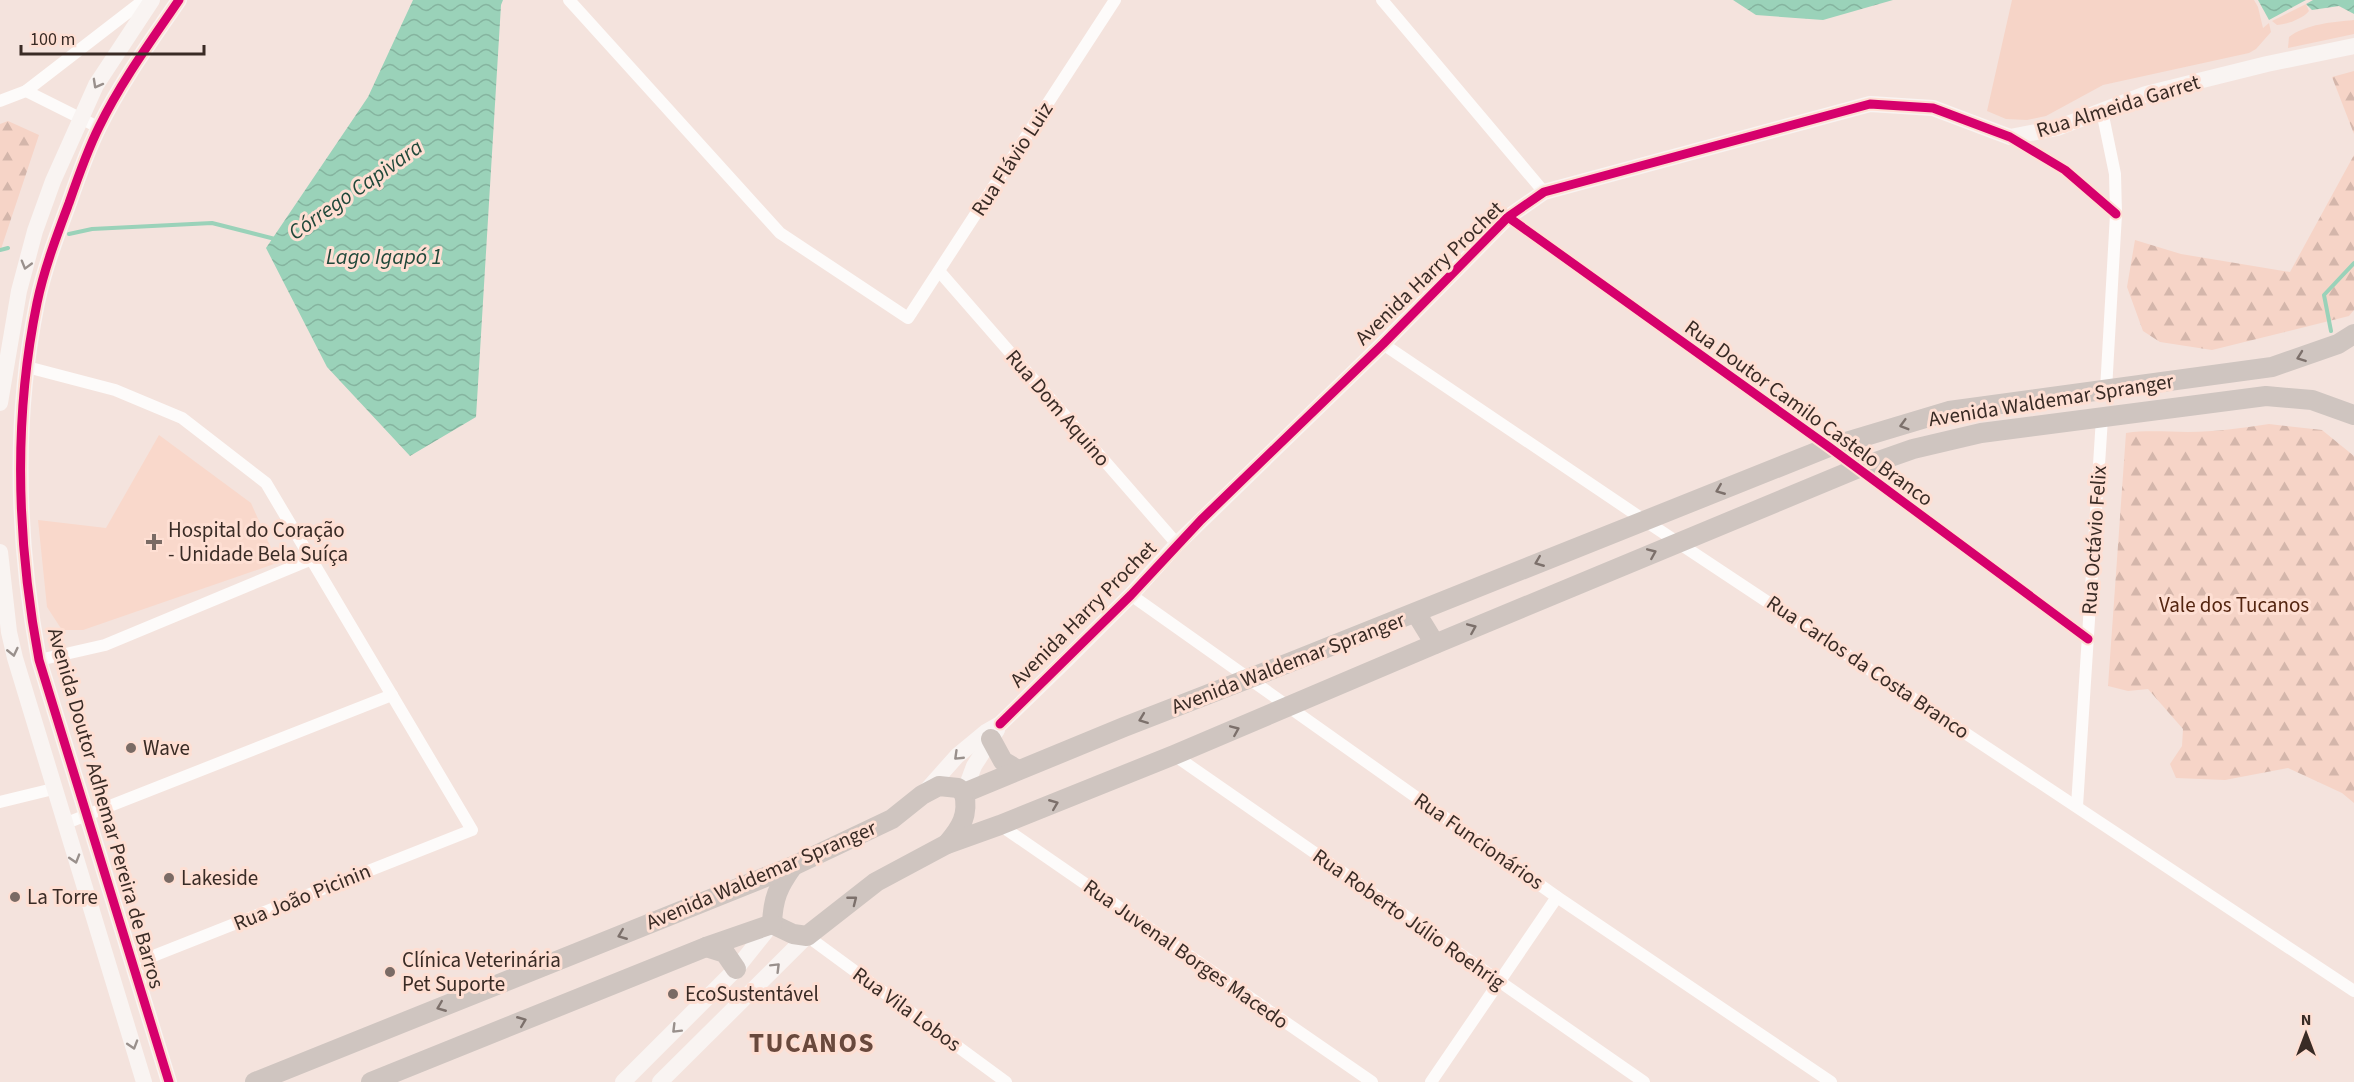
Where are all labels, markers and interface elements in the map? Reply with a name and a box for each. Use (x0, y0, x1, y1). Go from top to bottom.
scale bar (21, 18, 204, 56)
text: 100 m (30, 27, 75, 52)
street label: Rua Almeida Garret (2033, 67, 2203, 145)
one-way arrow (93, 78, 104, 88)
street label: Rua Flávio Luiz (964, 96, 1060, 222)
water label: Córrego Capivara (282, 131, 430, 248)
street label: Avenida Harry Prochet (1348, 194, 1510, 352)
water label: Lago Igapó 1 (326, 241, 442, 273)
one-way arrow (21, 259, 33, 270)
street label: Rua Doutor Camilo Castelo Branco (1679, 313, 1939, 513)
street label: Rua Dom Aquino (999, 343, 1117, 473)
one-way arrow (2296, 350, 2307, 363)
street label: Avenida Waldemar Spranger (1926, 366, 2176, 434)
one-way arrow (1899, 418, 1909, 430)
street label: Rua Octávio Felix (2074, 464, 2114, 616)
one-way arrow (1715, 482, 1726, 495)
place label: Hospital do Coração - Unidade Bela Suíça (168, 515, 348, 569)
marker: Hospital do Coração - Unidade Bela Suíça (145, 533, 163, 551)
street label: Avenida Harry Prochet (1003, 534, 1163, 694)
one-way arrow (1645, 548, 1656, 560)
one-way arrow (1534, 555, 1545, 567)
street label: Rua Carlos da Costa Branco (1761, 588, 1975, 746)
park label: Vale dos Tucanos (2159, 590, 2309, 620)
street label: Avenida Waldemar Spranger (1167, 604, 1410, 721)
one-way arrow (1465, 623, 1476, 635)
street label: Avenida Doutor Adhemar Pereira de Barros (40, 624, 172, 992)
one-way arrow (6, 646, 19, 656)
one-way arrow (1138, 712, 1149, 725)
one-way arrow (1228, 725, 1239, 737)
place label: Wave (143, 733, 190, 763)
marker: Wave (124, 741, 138, 755)
one-way arrow (955, 749, 965, 760)
street label: Rua Funcionários (1408, 785, 1550, 897)
one-way arrow (1048, 799, 1059, 811)
street label: Avenida Waldemar Spranger (641, 812, 882, 937)
street label: Rua Roberto Júlio Roehrig (1307, 841, 1512, 997)
one-way arrow (68, 853, 80, 864)
street label: Rua João Picinin (229, 856, 375, 938)
place label: Lakeside (181, 863, 258, 893)
marker: Lakeside (162, 871, 176, 885)
street label: Rua Juvenal Borges Macedo (1077, 872, 1295, 1036)
place label: La Torre (27, 882, 98, 912)
marker: La Torre (8, 890, 22, 904)
one-way arrow (846, 896, 857, 907)
one-way arrow (617, 927, 628, 940)
place label: Clínica Veterinária Pet Suporte (402, 945, 561, 999)
street label: Rua Vila Lobos (847, 959, 967, 1059)
one-way arrow (768, 963, 779, 974)
marker: Clínica Veterinária Pet Suporte (383, 965, 397, 979)
place label: EcoSustentável (685, 979, 819, 1009)
marker: EcoSustentável (666, 987, 680, 1001)
one-way arrow (436, 1000, 447, 1012)
north arrow (2276, 1004, 2336, 1064)
text: N (2301, 1009, 2311, 1031)
one-way arrow (516, 1016, 527, 1028)
one-way arrow (672, 1022, 683, 1033)
district label: TUCANOS (749, 1024, 875, 1063)
one-way arrow (125, 1039, 138, 1050)

